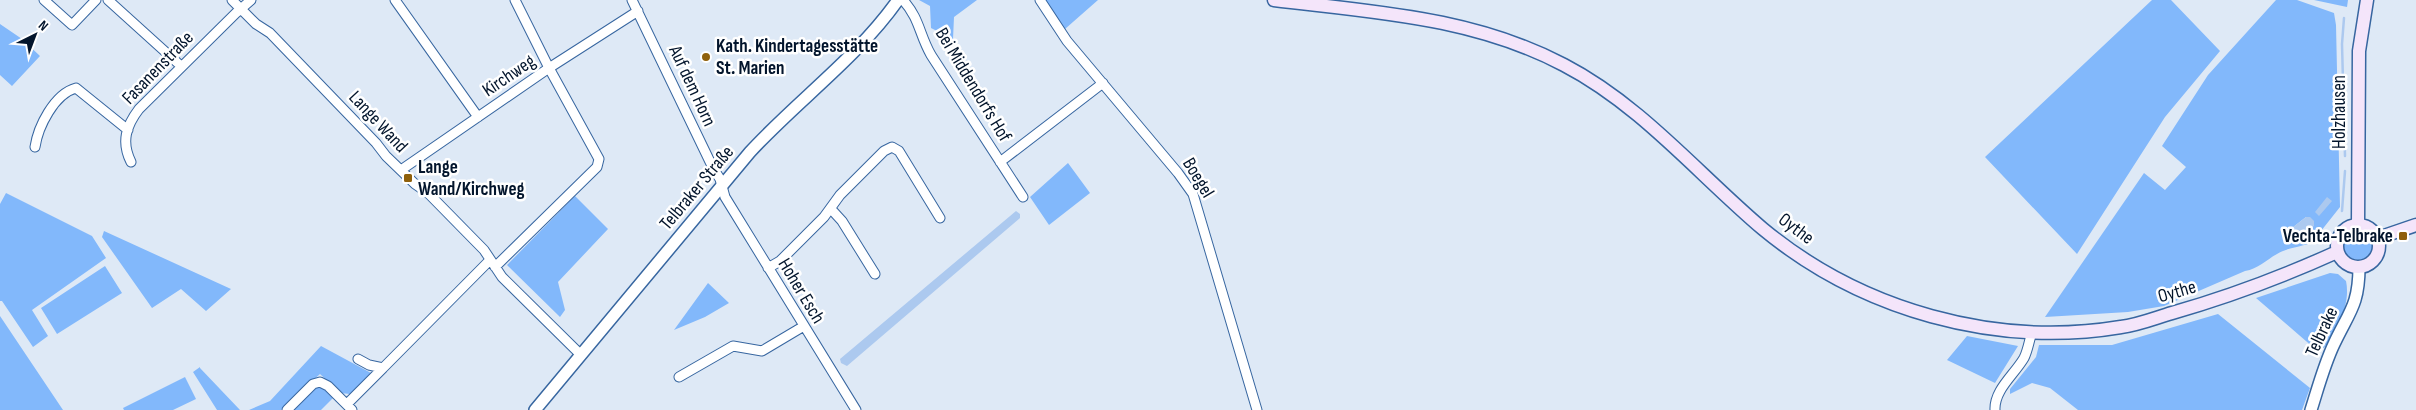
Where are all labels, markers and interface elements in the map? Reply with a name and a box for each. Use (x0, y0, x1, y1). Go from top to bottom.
north arrow (10, 10, 60, 60)
text: N (35, 17, 52, 35)
street label: Bei Middendorfs Hof (930, 24, 1016, 147)
street label: Fasanenstraße (117, 27, 199, 109)
place label: Kath. Kindertagesstätte St. Marien (716, 35, 878, 80)
street label: Auf dem Horn (663, 41, 721, 130)
street label: Kirchweg (478, 50, 540, 102)
marker: Kath. Kindertagesstätte St. Marien (700, 51, 712, 63)
street label: Holzhausen (2328, 75, 2351, 149)
street label: Lange Wand (344, 86, 412, 158)
street label: Telbraker Straße (655, 141, 739, 235)
street label: Boegel (1177, 154, 1219, 202)
place label: Lange Wand/Kirchweg (418, 156, 525, 201)
marker: Lange Wand/Kirchweg (402, 172, 414, 184)
street label: Oythe (1774, 208, 1818, 250)
place label: Vechta-Telbrake (2283, 225, 2393, 248)
marker: Vechta-Telbrake (2397, 230, 2409, 242)
street label: Hoher Esch (773, 254, 829, 328)
street label: Oythe (2155, 276, 2199, 308)
street label: Telbrake (2300, 303, 2344, 361)

